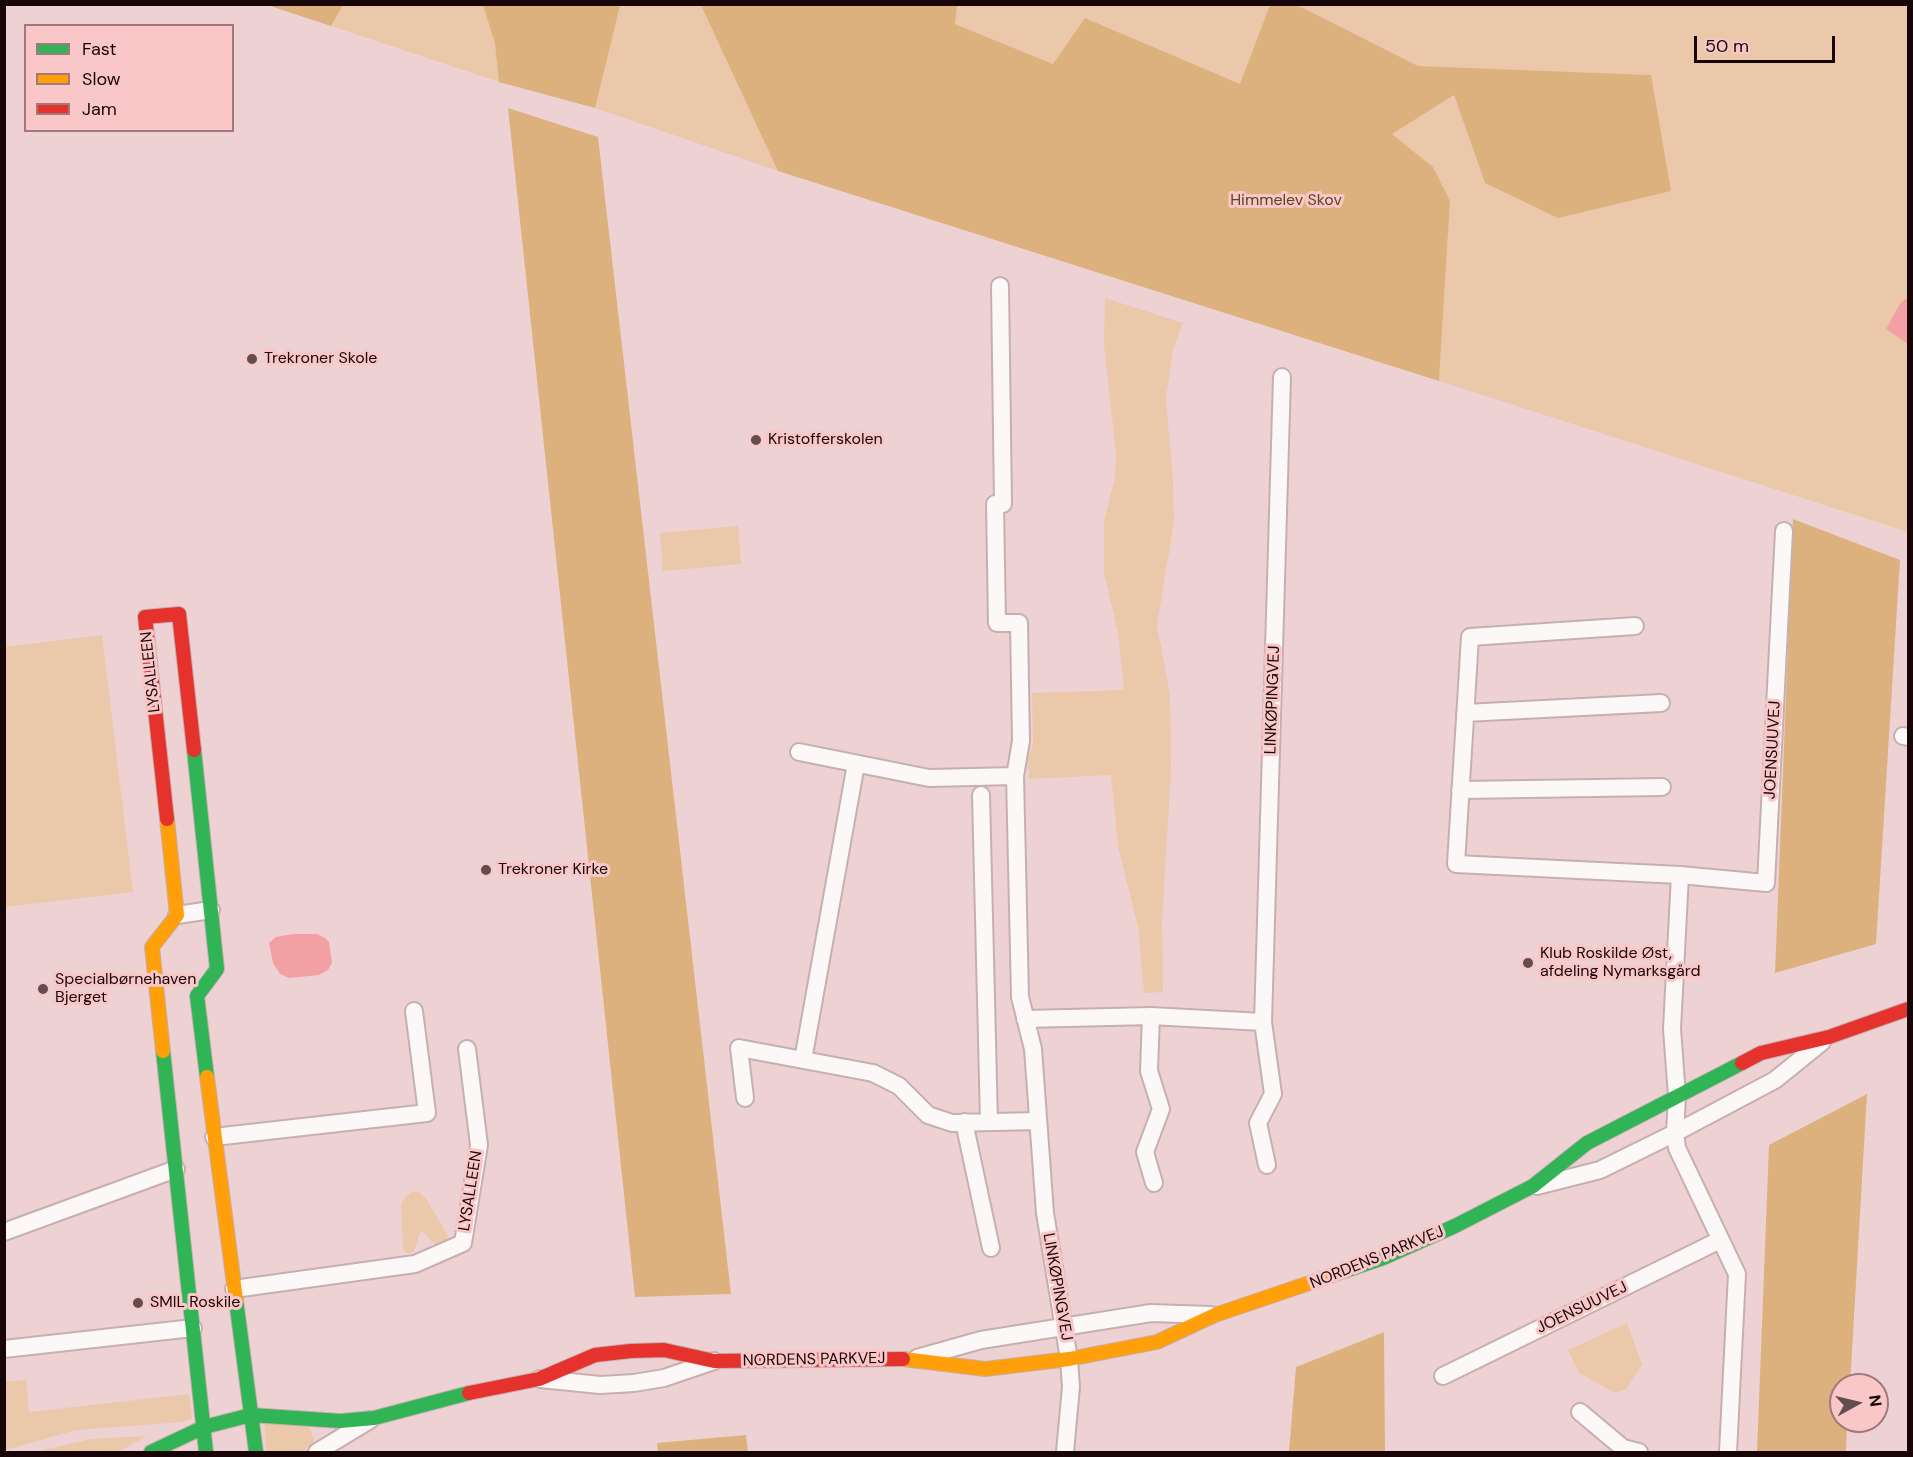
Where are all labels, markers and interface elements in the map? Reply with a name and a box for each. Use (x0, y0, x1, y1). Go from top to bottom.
legend (24, 24, 234, 132)
scale bar (1697, 24, 1838, 62)
text: 50 m (1705, 34, 1749, 58)
text: Fast (82, 37, 117, 61)
text: Slow (82, 67, 121, 91)
text: Jam (82, 97, 117, 121)
park label: Himmelev Skov (1230, 191, 1342, 211)
place label: Trekroner Skole (264, 349, 377, 369)
marker: Trekroner Skole (245, 352, 259, 366)
place label: Kristofferskolen (768, 430, 883, 450)
marker: Kristofferskolen (749, 433, 763, 447)
street label: LYSALLEEN (137, 631, 165, 713)
street label: LINKØPINGVEJ (1262, 645, 1284, 755)
street label: JOENSUUVEJ (1761, 700, 1785, 800)
place label: Trekroner Kirke (498, 860, 608, 880)
marker: Trekroner Kirke (479, 863, 493, 877)
place label: Klub Roskilde Øst, afdeling Nymarksgård (1540, 944, 1700, 982)
marker: Klub Roskilde Øst, afdeling Nymarksgård (1521, 956, 1535, 970)
place label: Specialbørnehaven Bjerget (55, 970, 196, 1008)
marker: Specialbørnehaven Bjerget (36, 982, 50, 996)
street label: LYSALLEEN (455, 1149, 487, 1233)
street label: NORDENS PARKVEJ (1307, 1222, 1447, 1294)
street label: LINKØPINGVEJ (1038, 1232, 1076, 1342)
street label: JOENSUUVEJ (1534, 1278, 1630, 1338)
place label: SMIL Roskile (150, 1293, 240, 1313)
marker: SMIL Roskile (131, 1296, 145, 1310)
street label: NORDENS PARKVEJ (742, 1349, 886, 1371)
north arrow (1829, 1373, 1889, 1433)
text: N (1864, 1393, 1887, 1408)

